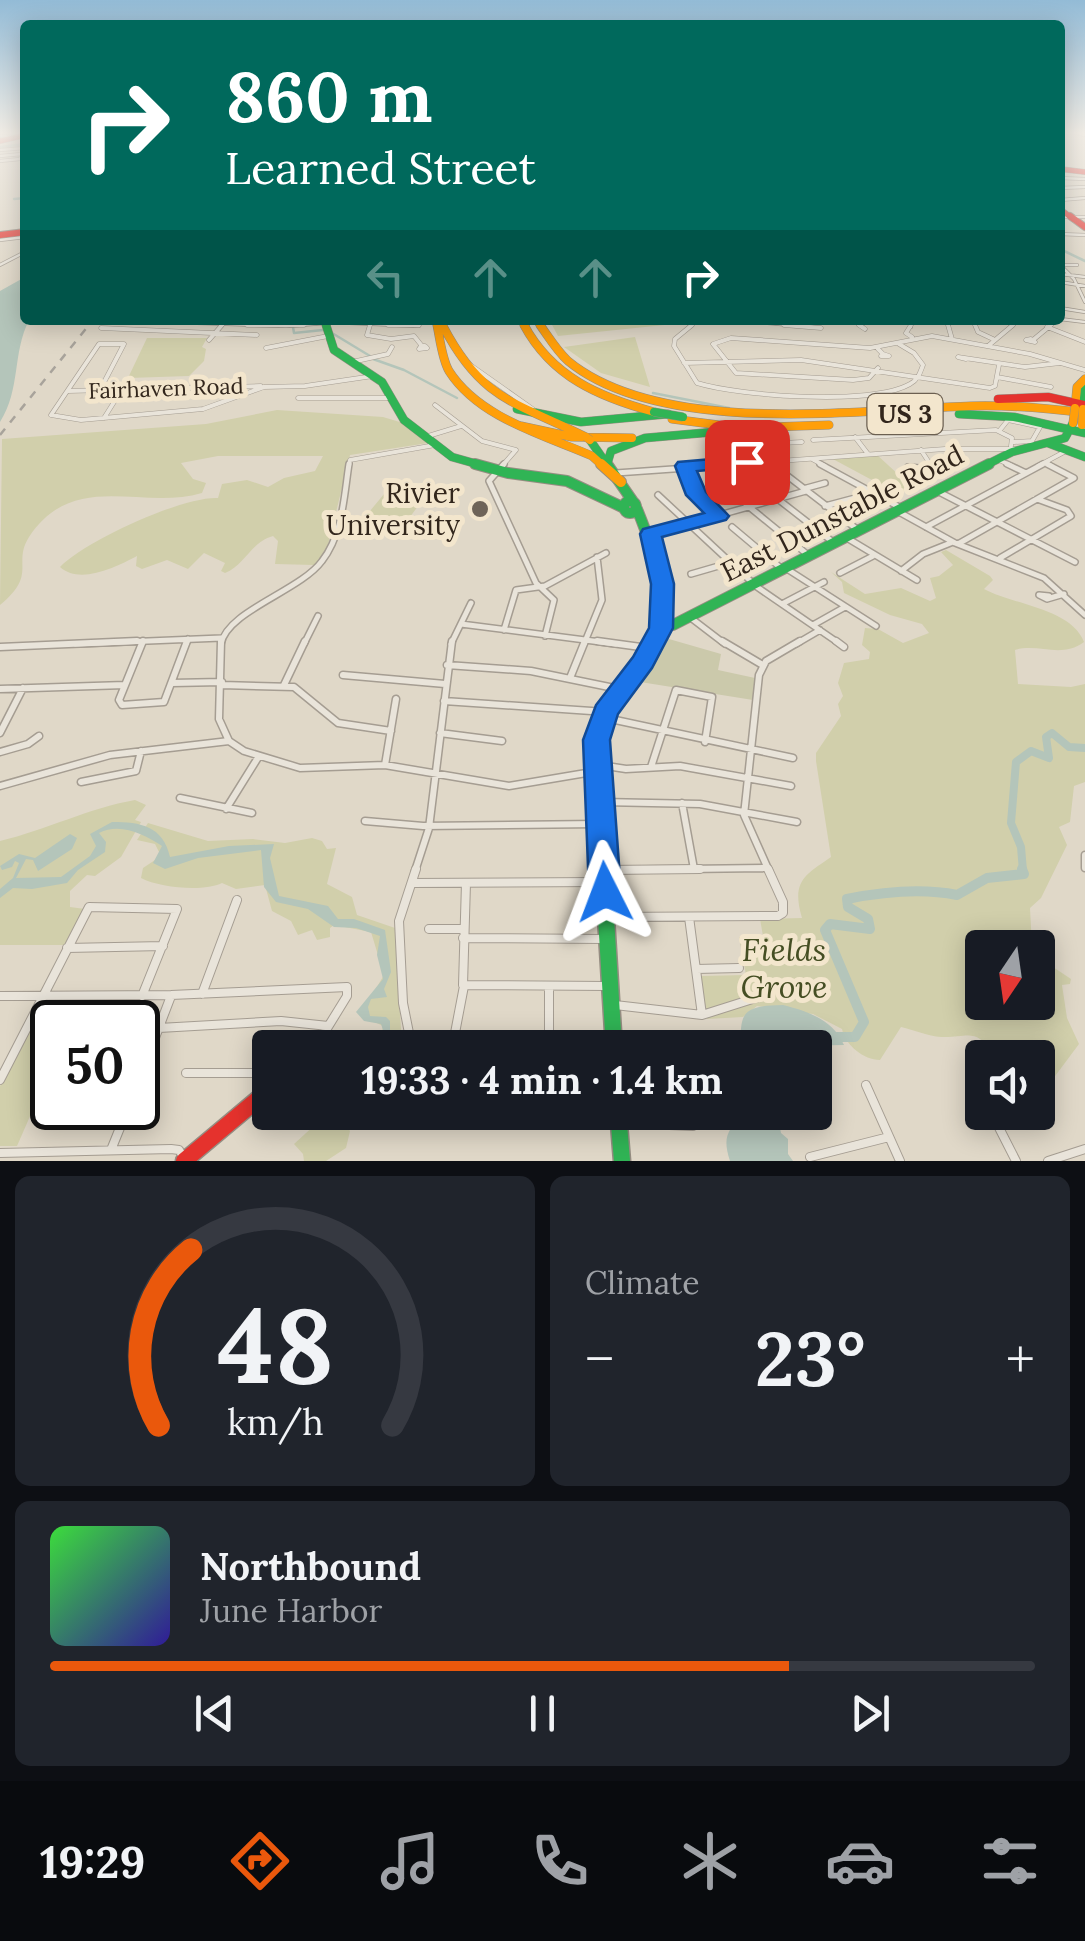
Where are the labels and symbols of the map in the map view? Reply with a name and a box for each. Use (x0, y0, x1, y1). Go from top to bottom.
street label: Fairhaven Road (88, 371, 244, 405)
road number: US 3 (868, 394, 942, 434)
pin (705, 420, 790, 505)
street label: East Dunstable Road (715, 436, 969, 590)
place label: Rivier University (326, 475, 460, 543)
marker: Rivier University (469, 498, 491, 520)
position arrow (553, 840, 657, 944)
park label: Fields Grove (740, 929, 828, 1007)
north arrow (965, 930, 1055, 1020)
speed limit sign: 50 (30, 1000, 160, 1130)

